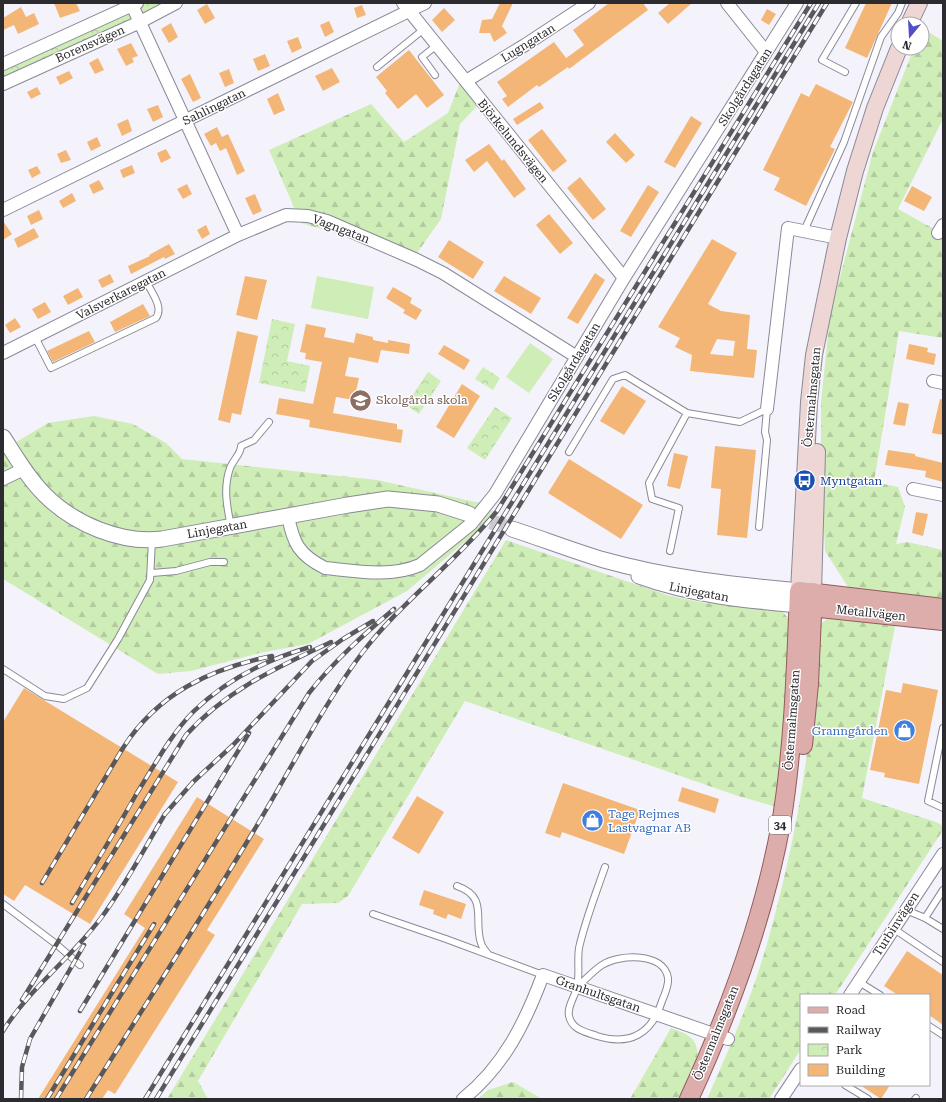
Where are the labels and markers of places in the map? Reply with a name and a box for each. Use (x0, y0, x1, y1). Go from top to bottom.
school or university icon: Skolgårda skola (347, 387, 373, 413)
place label: Skolgårda skola (376, 393, 468, 407)
bus stop icon: Myntgatan (792, 468, 818, 494)
place label: Myntgatan (820, 474, 883, 488)
shop icon: Granngården (891, 718, 917, 744)
place label: Granngården (812, 724, 888, 738)
place label: Tage Rejmes Lastvagnar AB (608, 807, 691, 835)
shop icon: Tage Rejmes Lastvagnar AB (580, 808, 606, 834)

